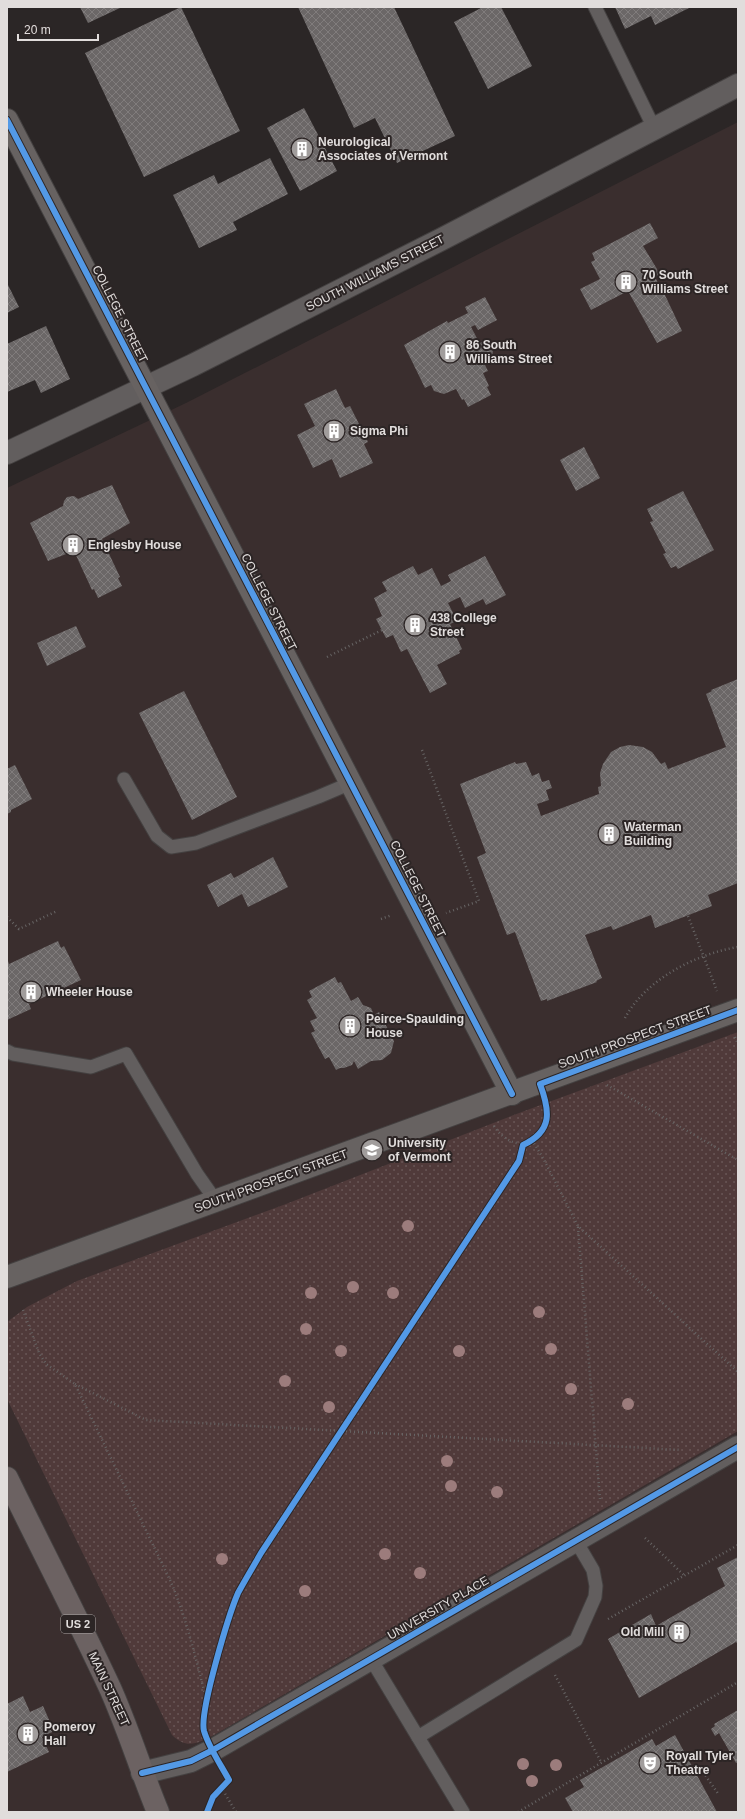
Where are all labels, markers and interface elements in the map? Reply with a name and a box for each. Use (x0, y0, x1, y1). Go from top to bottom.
scale bar (18, 16, 98, 42)
text: 20 m (24, 23, 51, 37)
place label: Neurological Associates of Vermont (318, 135, 447, 163)
building icon: Neurological Associates of Vermont (289, 136, 315, 162)
street label: SOUTH WILLIAMS STREET (303, 232, 447, 314)
street label: COLLEGE STREET (89, 263, 151, 366)
place label: 70 South Williams Street (642, 268, 728, 296)
building icon: 70 South Williams Street (613, 269, 639, 295)
place label: 86 South Williams Street (466, 338, 552, 366)
building icon: 86 South Williams Street (437, 339, 463, 365)
building icon: Sigma Phi (321, 418, 347, 444)
place label: Sigma Phi (350, 424, 408, 438)
building icon: Englesby House (60, 532, 86, 558)
place label: Englesby House (88, 538, 182, 552)
street label: COLLEGE STREET (238, 551, 300, 654)
place label: 438 College Street (430, 611, 497, 639)
building icon: 438 College Street (402, 612, 428, 638)
place label: Waterman Building (624, 820, 682, 848)
building icon: Waterman Building (596, 821, 622, 847)
street label: COLLEGE STREET (387, 838, 449, 941)
building icon: Wheeler House (18, 979, 44, 1005)
place label: Wheeler House (46, 985, 133, 999)
street label: SOUTH PROSPECT STREET (557, 1003, 714, 1071)
place label: Peirce-Spaulding House (366, 1012, 464, 1040)
building icon: Peirce-Spaulding House (337, 1013, 363, 1039)
place label: University of Vermont (388, 1136, 451, 1164)
school or university icon: University of Vermont (359, 1137, 385, 1163)
street label: SOUTH PROSPECT STREET (193, 1147, 350, 1215)
street label: UNIVERSITY PLACE (385, 1573, 491, 1643)
road number: US 2 (61, 1615, 95, 1633)
building icon: Old Mill (666, 1619, 692, 1645)
place label: Old Mill (621, 1625, 664, 1639)
street label: MAIN STREET (86, 1649, 133, 1729)
place label: Pomeroy Hall (44, 1720, 96, 1748)
building icon: Pomeroy Hall (15, 1721, 41, 1747)
place label: Royall Tyler Theatre (666, 1749, 733, 1777)
theatre icon: Royall Tyler Theatre (637, 1750, 663, 1776)

